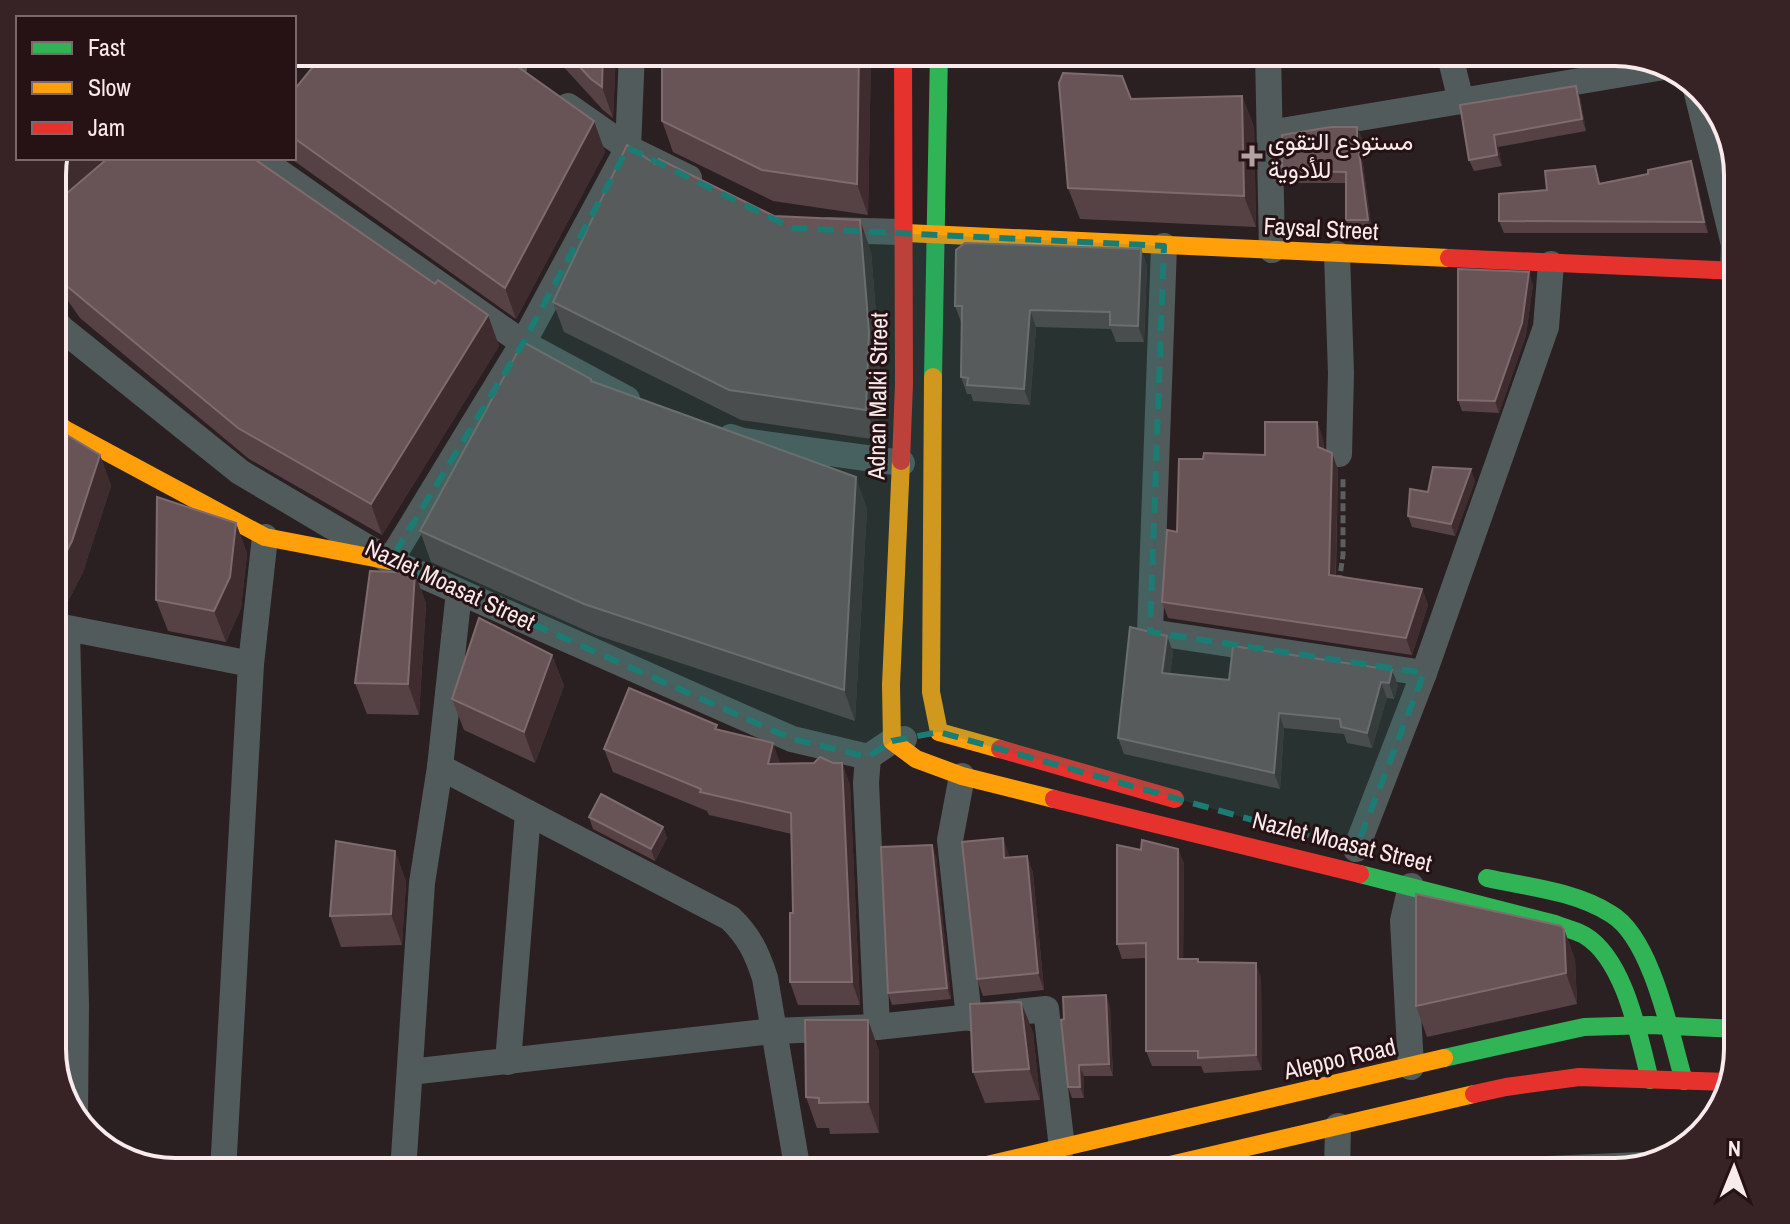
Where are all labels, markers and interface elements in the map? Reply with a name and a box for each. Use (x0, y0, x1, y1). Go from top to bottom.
legend (16, 16, 296, 160)
text: Fast (88, 31, 126, 63)
text: Slow (88, 71, 131, 103)
text: Jam (88, 111, 125, 143)
place label: مستودع التقوى للأدوية (1268, 125, 1413, 185)
marker: مستودع التقوى للأدوية (1243, 147, 1261, 165)
street label: Faysal Street (1263, 209, 1380, 247)
street label: Adnan Malki Street (860, 312, 894, 481)
street label: Nazlet Moasat Street (360, 531, 541, 638)
street label: Nazlet Moasat Street (1249, 803, 1436, 879)
street label: Aleppo Road (1280, 1030, 1399, 1087)
north arrow (1694, 1128, 1774, 1208)
text: N (1728, 1133, 1741, 1163)

